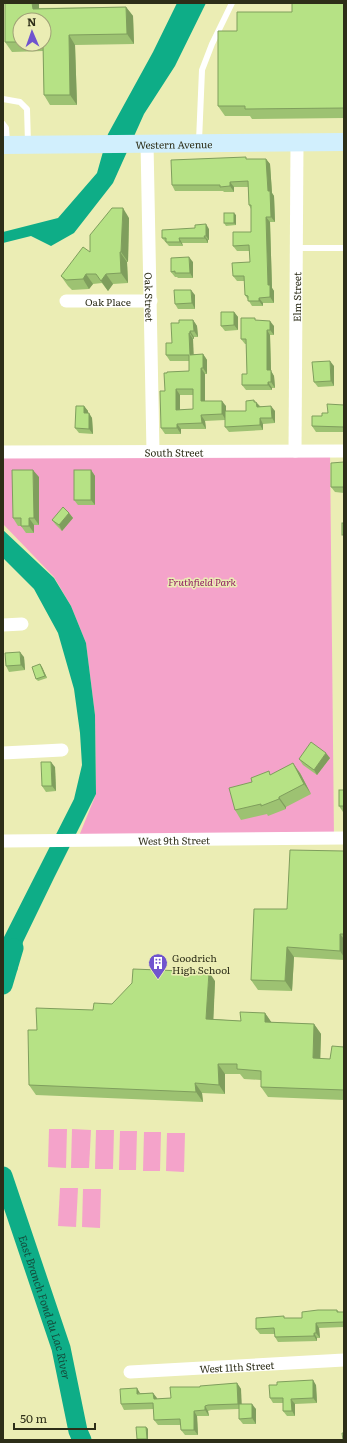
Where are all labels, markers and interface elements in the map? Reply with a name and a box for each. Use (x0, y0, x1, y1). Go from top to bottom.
north arrow (12, 12, 52, 52)
text: N (27, 13, 37, 29)
street label: Western Avenue (135, 136, 213, 151)
street label: Oak Street (142, 272, 158, 322)
street label: Elm Street (288, 272, 304, 322)
street label: Oak Place (85, 294, 131, 309)
street label: South Street (144, 444, 204, 459)
park label: Fruthfield Park (168, 574, 237, 589)
street label: West 9th Street (138, 832, 210, 847)
place label: Goodrich High School (172, 950, 231, 977)
building icon: Goodrich High School (147, 952, 169, 980)
water label: East Branch Fond du Lac River (15, 1233, 75, 1381)
street label: West 11th Street (199, 1356, 275, 1376)
scale bar (14, 1405, 95, 1431)
text: 50 m (20, 1409, 47, 1427)

